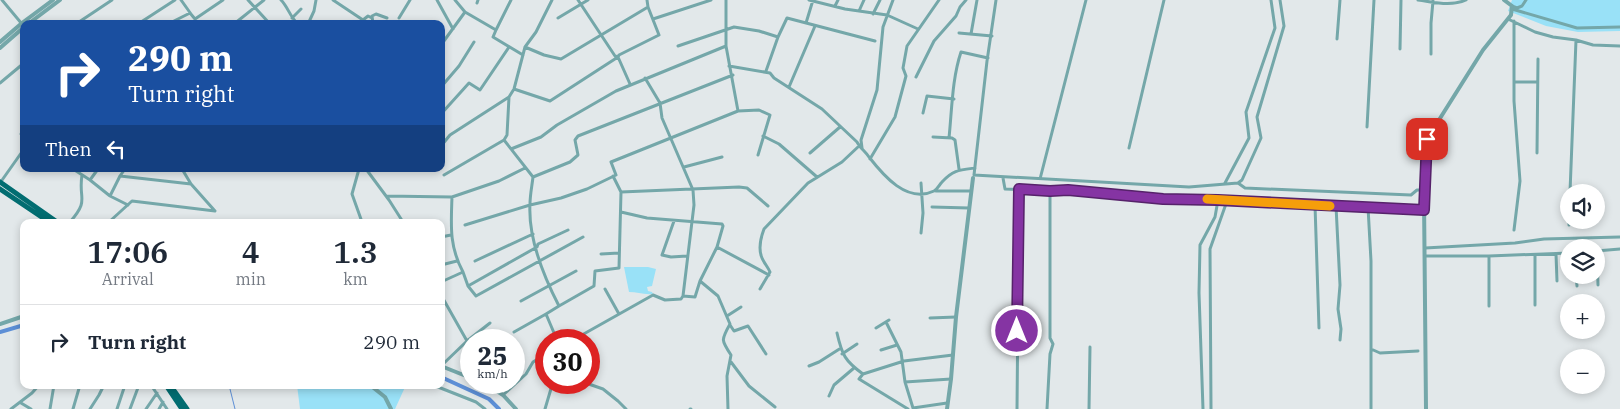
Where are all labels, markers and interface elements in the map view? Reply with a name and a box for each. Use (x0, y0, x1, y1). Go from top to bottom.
text: 290 m (128, 35, 233, 81)
icon: right (45, 40, 110, 105)
text: Turn right (128, 79, 235, 108)
pin (1406, 118, 1448, 160)
icon: arrive (1413, 125, 1441, 153)
icon: left (102, 135, 130, 163)
text: Then (45, 137, 92, 161)
map controls (1560, 184, 1605, 394)
button: sound (1560, 184, 1605, 229)
text: 17:06 (87, 232, 168, 271)
text: 4 (242, 232, 260, 271)
text: 1.3 (333, 232, 378, 271)
button: layers (1560, 239, 1605, 284)
text: Arrival (102, 269, 154, 289)
text: min (236, 269, 266, 289)
text: km (343, 269, 368, 289)
button: + (1560, 294, 1605, 339)
position arrow (990, 304, 1042, 356)
icon: right (45, 328, 73, 356)
speed limit sign: 30 (535, 329, 600, 394)
text: Turn right (88, 330, 186, 354)
text: 290 m (363, 330, 420, 354)
text: 25 (477, 339, 508, 372)
button: − (1560, 349, 1605, 394)
text: km/h (477, 366, 508, 381)

